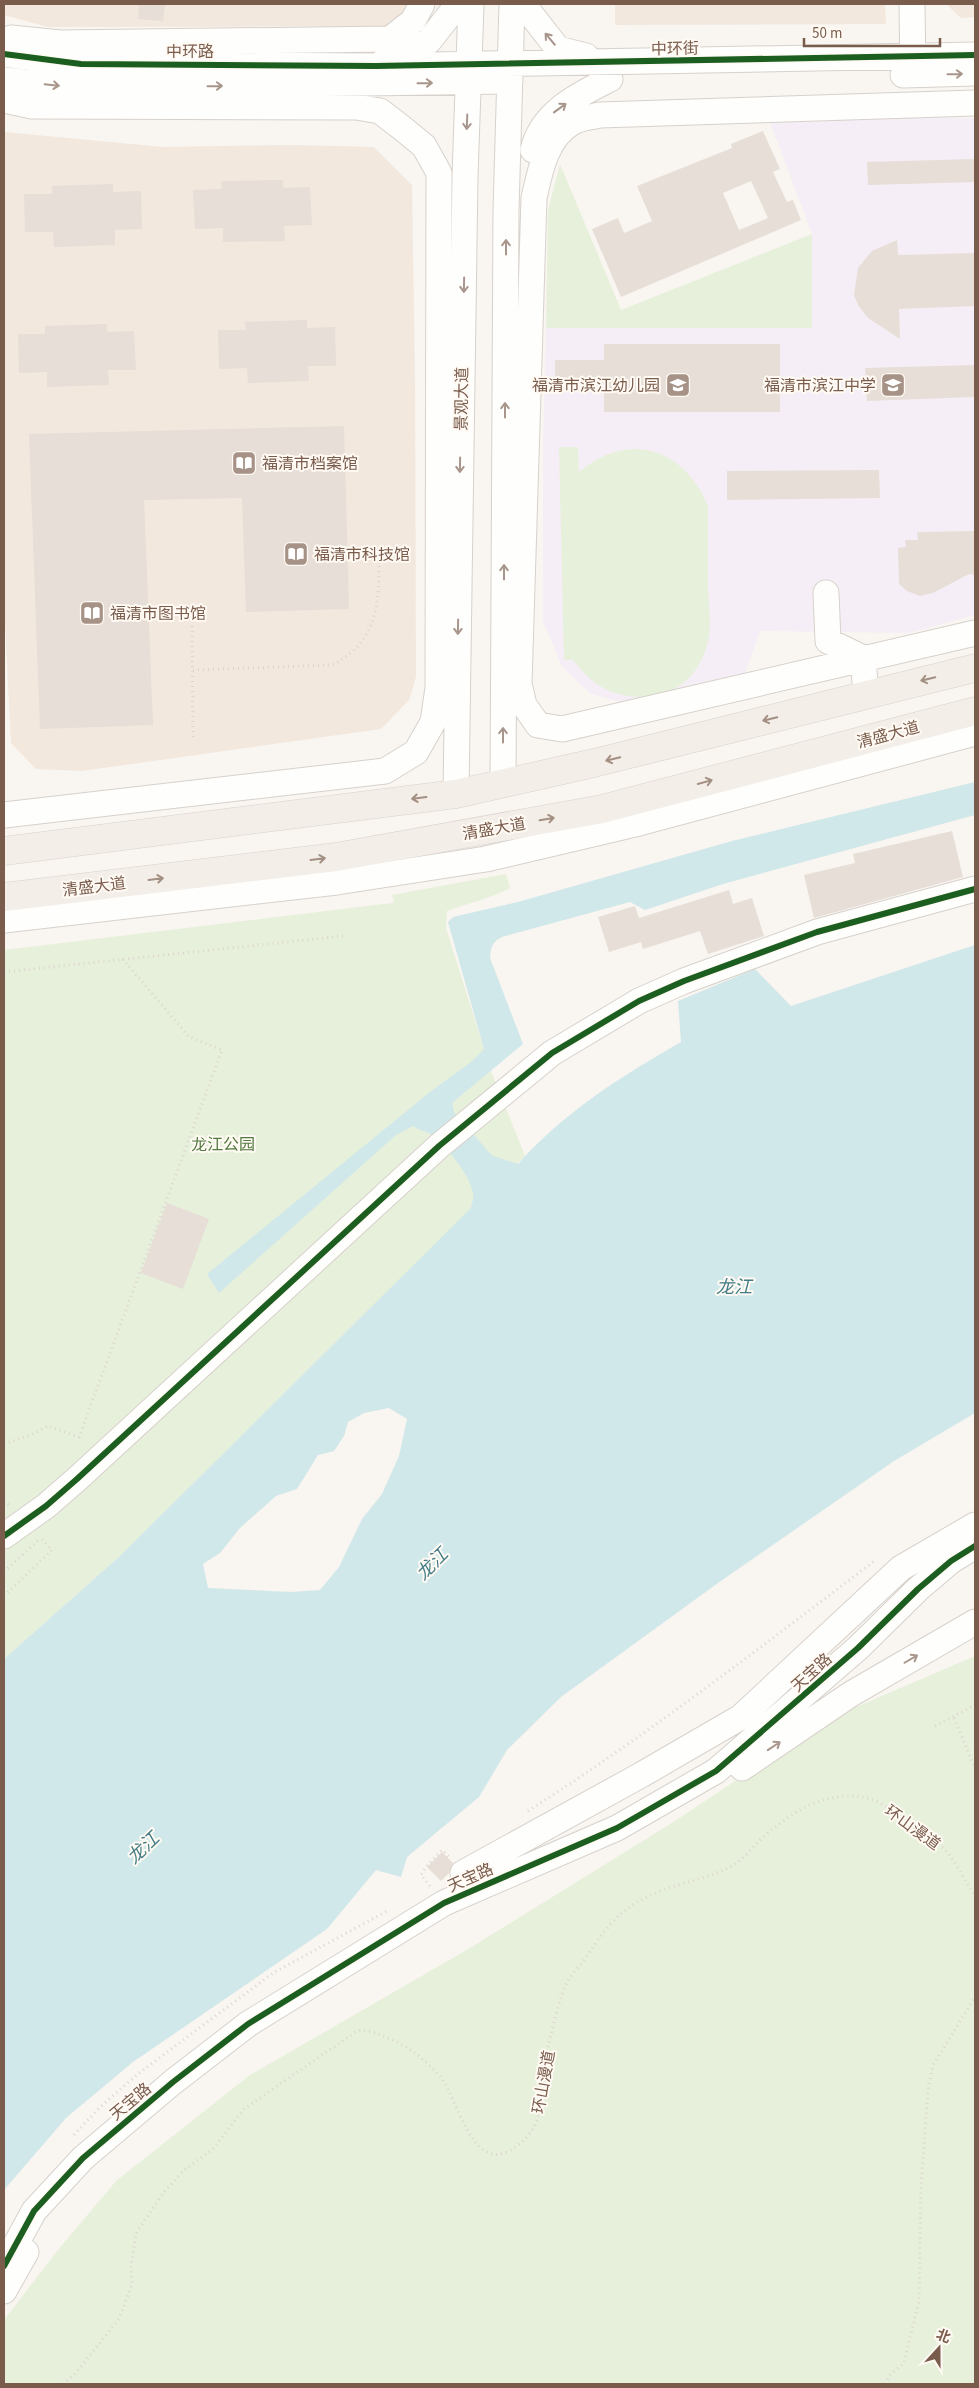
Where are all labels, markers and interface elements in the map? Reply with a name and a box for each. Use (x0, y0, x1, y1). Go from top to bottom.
scale bar (804, 15, 940, 47)
text: 50 m (812, 23, 842, 44)
one-way arrow (544, 33, 555, 46)
street label: 中环街 (651, 38, 699, 60)
street label: 中环路 (166, 41, 214, 63)
one-way arrow (946, 69, 963, 79)
one-way arrow (416, 78, 433, 88)
one-way arrow (44, 80, 60, 90)
one-way arrow (206, 81, 222, 91)
one-way arrow (553, 103, 567, 113)
one-way arrow (462, 114, 472, 130)
one-way arrow (501, 240, 511, 256)
one-way arrow (459, 277, 468, 293)
street label: 景观大道 (450, 367, 474, 431)
school or university icon: 福清市滨江幼儿园 (665, 372, 691, 398)
school or university icon: 福清市滨江中学 (880, 372, 906, 398)
place label: 福清市滨江幼儿园 (532, 375, 660, 397)
place label: 福清市滨江中学 (764, 375, 876, 397)
one-way arrow (500, 402, 510, 418)
library icon: 福清市档案馆 (231, 450, 257, 476)
place label: 福清市档案馆 (262, 453, 358, 475)
one-way arrow (455, 456, 465, 473)
library icon: 福清市科技馆 (283, 541, 309, 567)
place label: 福清市科技馆 (314, 544, 410, 566)
one-way arrow (499, 565, 509, 581)
library icon: 福清市图书馆 (79, 600, 105, 626)
place label: 福清市图书馆 (110, 603, 206, 625)
one-way arrow (453, 619, 463, 635)
one-way arrow (920, 675, 936, 684)
one-way arrow (763, 715, 779, 724)
street label: 清盛大道 (854, 716, 922, 754)
one-way arrow (498, 727, 508, 744)
one-way arrow (605, 755, 621, 764)
one-way arrow (696, 777, 712, 786)
one-way arrow (412, 793, 428, 803)
street label: 清盛大道 (461, 813, 528, 845)
one-way arrow (538, 813, 554, 823)
one-way arrow (309, 854, 325, 864)
street label: 清盛大道 (61, 872, 127, 902)
one-way arrow (148, 874, 164, 884)
park label: 龙江公园 (191, 1134, 255, 1156)
water label: 龙江 (716, 1275, 754, 1300)
water label: 龙江 (411, 1541, 455, 1586)
street label: 天宝路 (786, 1649, 837, 1697)
one-way arrow (903, 1654, 918, 1664)
one-way arrow (766, 1741, 780, 1751)
street label: 环山漫道 (880, 1800, 945, 1856)
water label: 龙江 (122, 1825, 166, 1870)
street label: 天宝路 (444, 1858, 497, 1898)
street label: 环山漫道 (528, 2049, 560, 2116)
street label: 天宝路 (105, 2078, 156, 2126)
north arrow (914, 2323, 964, 2373)
text: 北 (933, 2325, 953, 2349)

